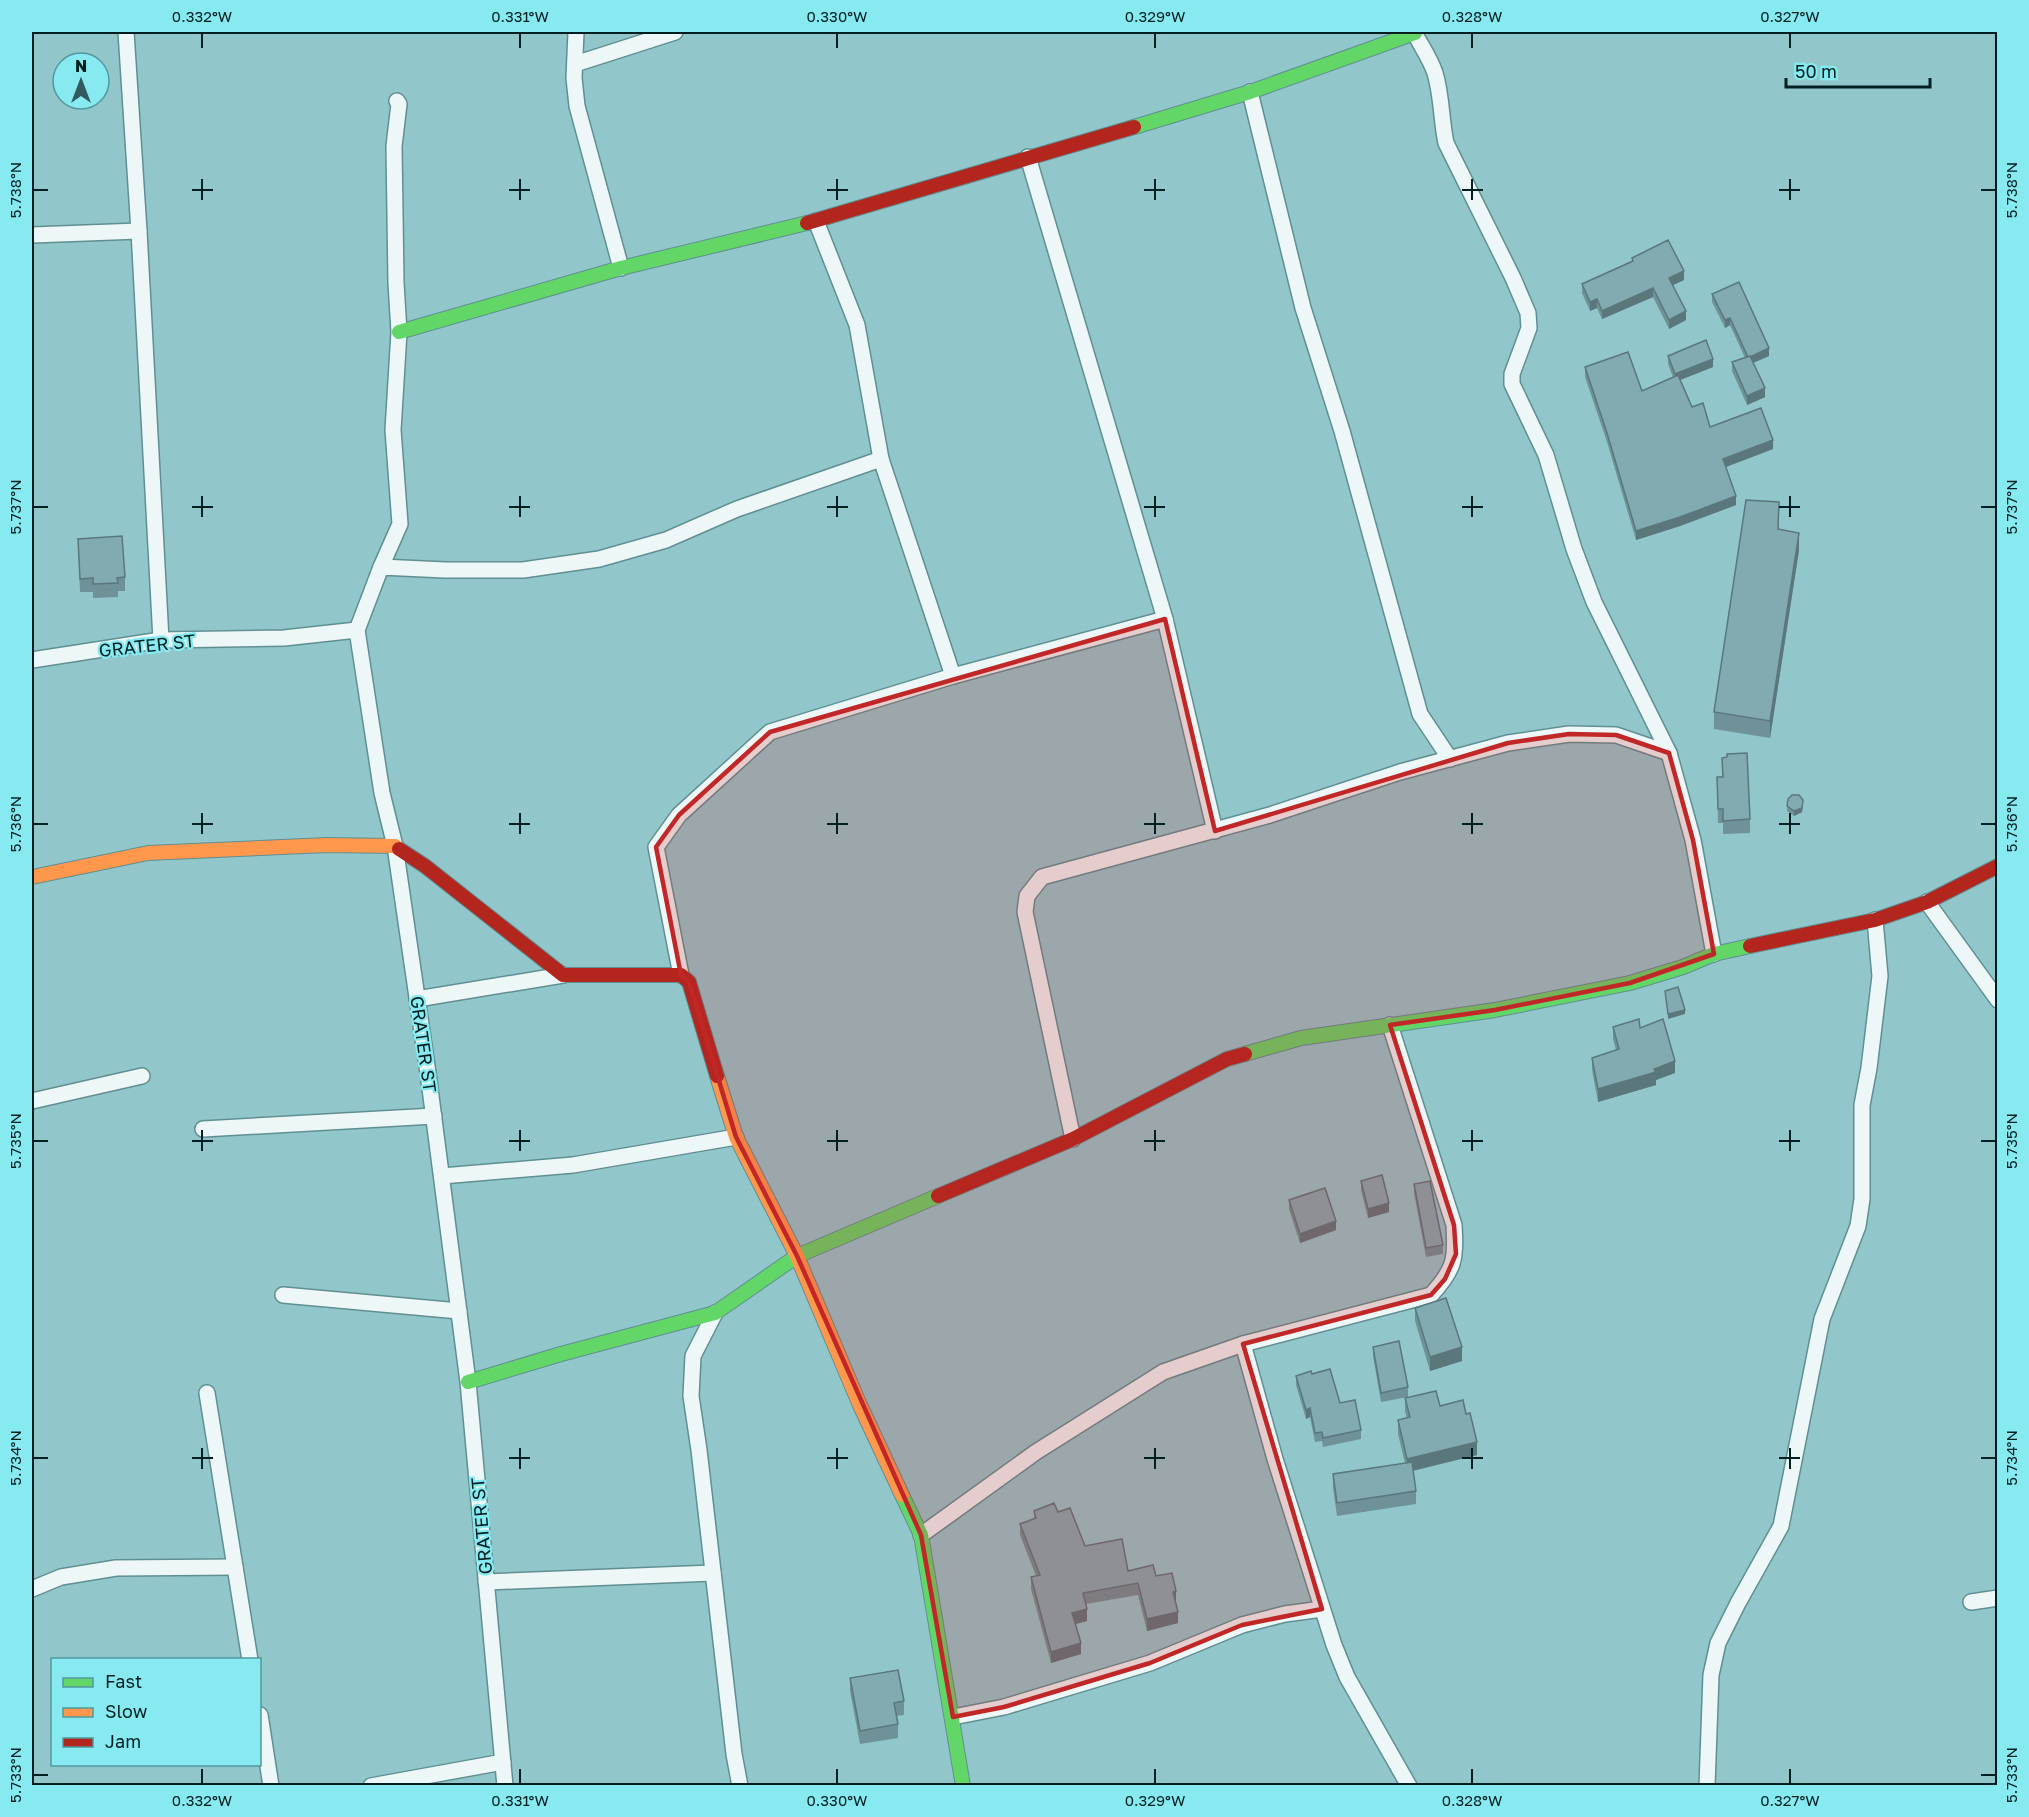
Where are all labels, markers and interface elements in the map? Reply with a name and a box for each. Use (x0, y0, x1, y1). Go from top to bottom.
text: 0.332°W (172, 7, 232, 25)
text: 0.331°W (491, 7, 549, 25)
text: 0.330°W (807, 7, 867, 25)
text: 0.329°W (1125, 7, 1185, 25)
text: 0.328°W (1442, 7, 1502, 25)
text: 0.327°W (1760, 7, 1820, 25)
north arrow (51, 51, 111, 111)
scale bar (1786, 51, 1930, 89)
text: N (75, 56, 87, 76)
text: 50 m (1795, 60, 1837, 82)
text: 5.738°N (6, 162, 24, 218)
text: 5.738°N (2002, 162, 2020, 218)
text: 5.737°N (6, 479, 24, 535)
text: 5.737°N (2002, 479, 2020, 535)
street label: GRATER ST (98, 629, 196, 661)
text: 5.736°N (6, 796, 24, 852)
text: 5.736°N (2002, 796, 2020, 852)
street label: GRATER ST (406, 994, 442, 1094)
text: 5.735°N (6, 1113, 24, 1169)
text: 5.735°N (2002, 1113, 2020, 1169)
text: 5.734°N (6, 1430, 24, 1486)
text: 5.734°N (2002, 1430, 2020, 1486)
street label: GRATER ST (466, 1477, 496, 1575)
legend (51, 1658, 261, 1766)
text: Fast (105, 1670, 142, 1692)
text: Slow (105, 1700, 148, 1722)
text: Jam (105, 1730, 141, 1752)
text: 5.733°N (6, 1747, 24, 1803)
text: 5.733°N (2002, 1747, 2020, 1803)
text: 0.332°W (172, 1791, 232, 1809)
text: 0.331°W (491, 1791, 549, 1809)
text: 0.330°W (807, 1791, 867, 1809)
text: 0.329°W (1125, 1791, 1185, 1809)
text: 0.328°W (1442, 1791, 1502, 1809)
text: 0.327°W (1760, 1791, 1820, 1809)

